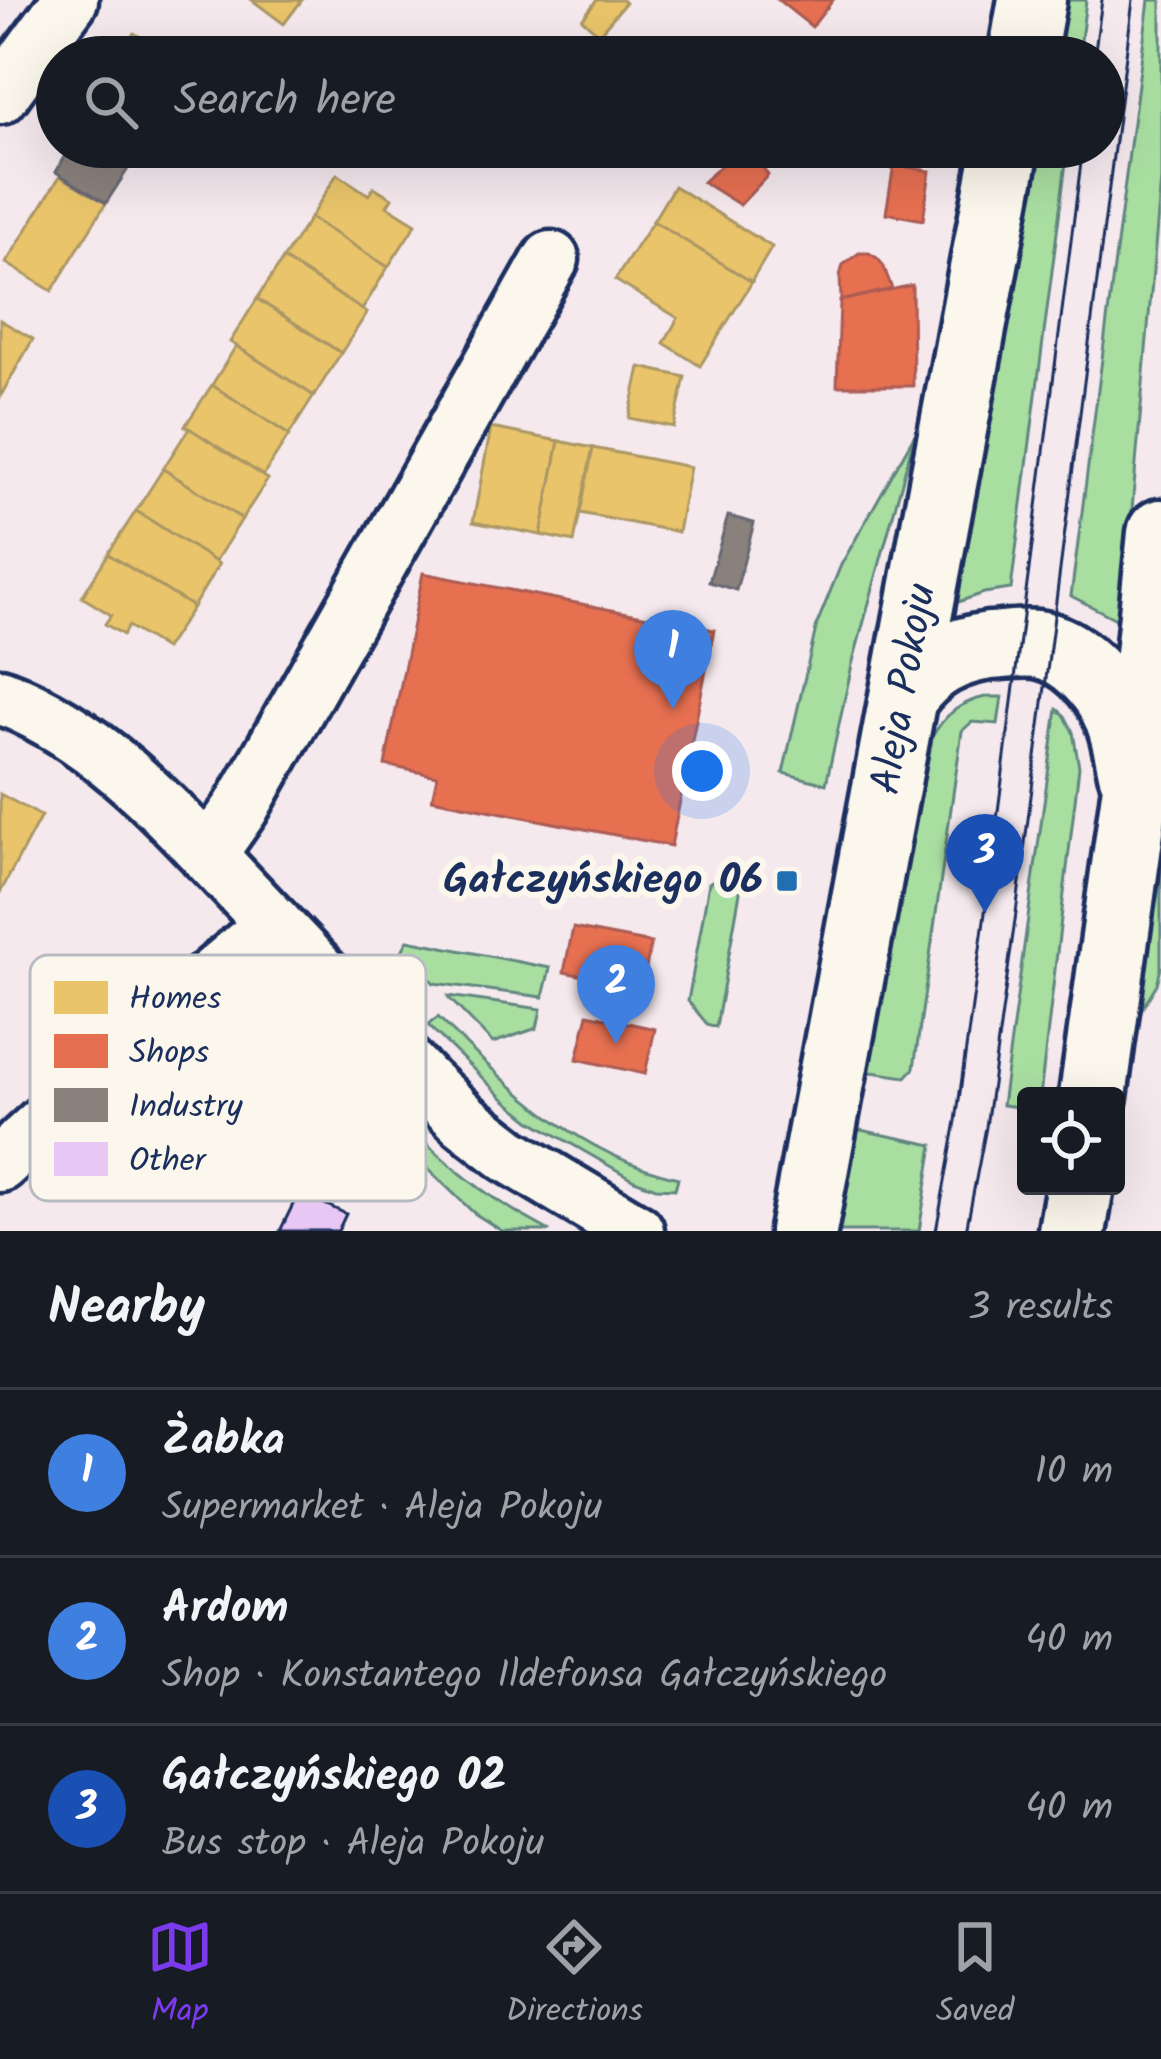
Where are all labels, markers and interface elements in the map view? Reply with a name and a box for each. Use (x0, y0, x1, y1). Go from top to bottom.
search box (36, 36, 1125, 168)
text: Search here (174, 66, 396, 138)
icon: search (78, 69, 144, 135)
street label: Aleja Pokoju (853, 578, 957, 800)
pin: 1 (634, 610, 712, 709)
your location (672, 741, 732, 801)
pin: 3 (946, 814, 1024, 913)
place label: Gałczyńskiego 06 (443, 848, 763, 915)
marker: Gałczyńskiego 06 (774, 868, 800, 894)
pin: 2 (577, 945, 655, 1044)
legend (30, 955, 426, 1201)
text: Homes (129, 974, 221, 1027)
text: Shops (129, 1028, 209, 1081)
text: Industry (129, 1082, 243, 1135)
map controls (1017, 1087, 1125, 1195)
button: locate (1017, 1087, 1125, 1195)
text: Other (129, 1136, 208, 1189)
text: Nearby (48, 1269, 205, 1350)
text: 3 results (968, 1278, 1113, 1340)
text: Żabka (162, 1406, 285, 1478)
text: 1 (81, 1442, 93, 1504)
text: 10 m (1035, 1442, 1113, 1504)
text: Supermarket · Aleja Pokoju (162, 1478, 602, 1540)
text: Ardom (162, 1574, 288, 1646)
text: 2 (76, 1610, 98, 1672)
text: 40 m (1025, 1610, 1113, 1672)
text: Shop · Konstantego Ildefonsa Gałczyńskiego (162, 1646, 887, 1708)
text: Gałczyńskiego 02 (162, 1742, 507, 1814)
text: 3 (76, 1778, 98, 1840)
text: 40 m (1025, 1778, 1113, 1840)
text: Bus stop · Aleja Pokoju (162, 1814, 545, 1876)
tab: Map (147, 1914, 213, 2039)
tab: Directions (506, 1914, 643, 2039)
tab: Saved (936, 1914, 1014, 2039)

